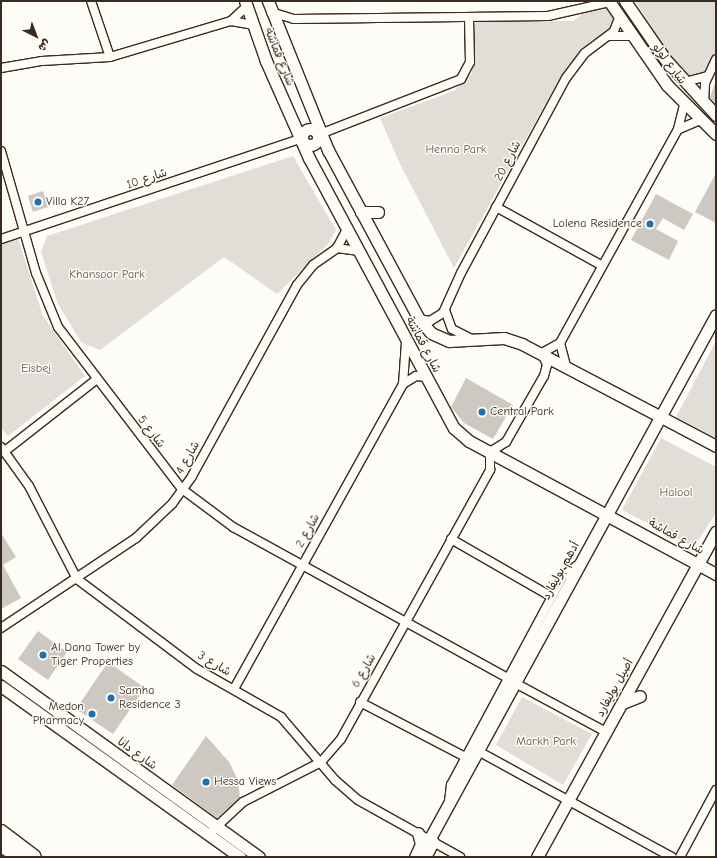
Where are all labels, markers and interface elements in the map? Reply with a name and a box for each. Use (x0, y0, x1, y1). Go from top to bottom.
north arrow (16, 16, 56, 56)
street label: شارع قماشة (261, 26, 297, 88)
text: ش (36, 36, 53, 54)
street label: شارع لولو (649, 41, 689, 87)
street label: شارع 20 (491, 138, 525, 184)
park label: Henna Park (425, 143, 487, 157)
street label: شارع 10 (125, 166, 169, 192)
place label: Villa K27 (46, 195, 89, 209)
marker: Villa K27 (33, 197, 43, 207)
place label: Lolena Residence (553, 217, 642, 231)
marker: Lolena Residence (645, 219, 655, 229)
park label: Khansoor Park (69, 268, 145, 282)
street label: شارع قماشة (402, 315, 444, 375)
park label: Eisbej (21, 362, 51, 376)
place label: Central Park (490, 405, 554, 419)
marker: Central Park (477, 407, 487, 417)
street label: شارع 5 (134, 413, 168, 451)
street label: شارع 4 (173, 439, 203, 477)
park label: Halool (660, 486, 692, 500)
street label: شارع 2 (293, 512, 323, 550)
street label: شارع قماشة (646, 516, 706, 558)
street label: أدهم بوليفارد (539, 539, 583, 603)
place label: Al Dana Tower by Tiger Properties (51, 641, 140, 669)
street label: شارع 3 (195, 649, 233, 679)
marker: Al Dana Tower by Tiger Properties (38, 650, 48, 660)
street label: شارع 6 (349, 652, 379, 690)
street label: أصيل بوليفارد (593, 657, 637, 719)
place label: Samha Residence 3 (119, 684, 181, 712)
marker: Samha Residence 3 (106, 693, 116, 703)
place label: Medon Pharmacy (33, 700, 84, 728)
marker: Medon Pharmacy (87, 709, 97, 719)
street label: شارع دانا (114, 735, 160, 773)
park label: Markh Park (516, 735, 576, 749)
place label: Hessa Views (214, 775, 276, 789)
marker: Hessa Views (201, 777, 211, 787)

